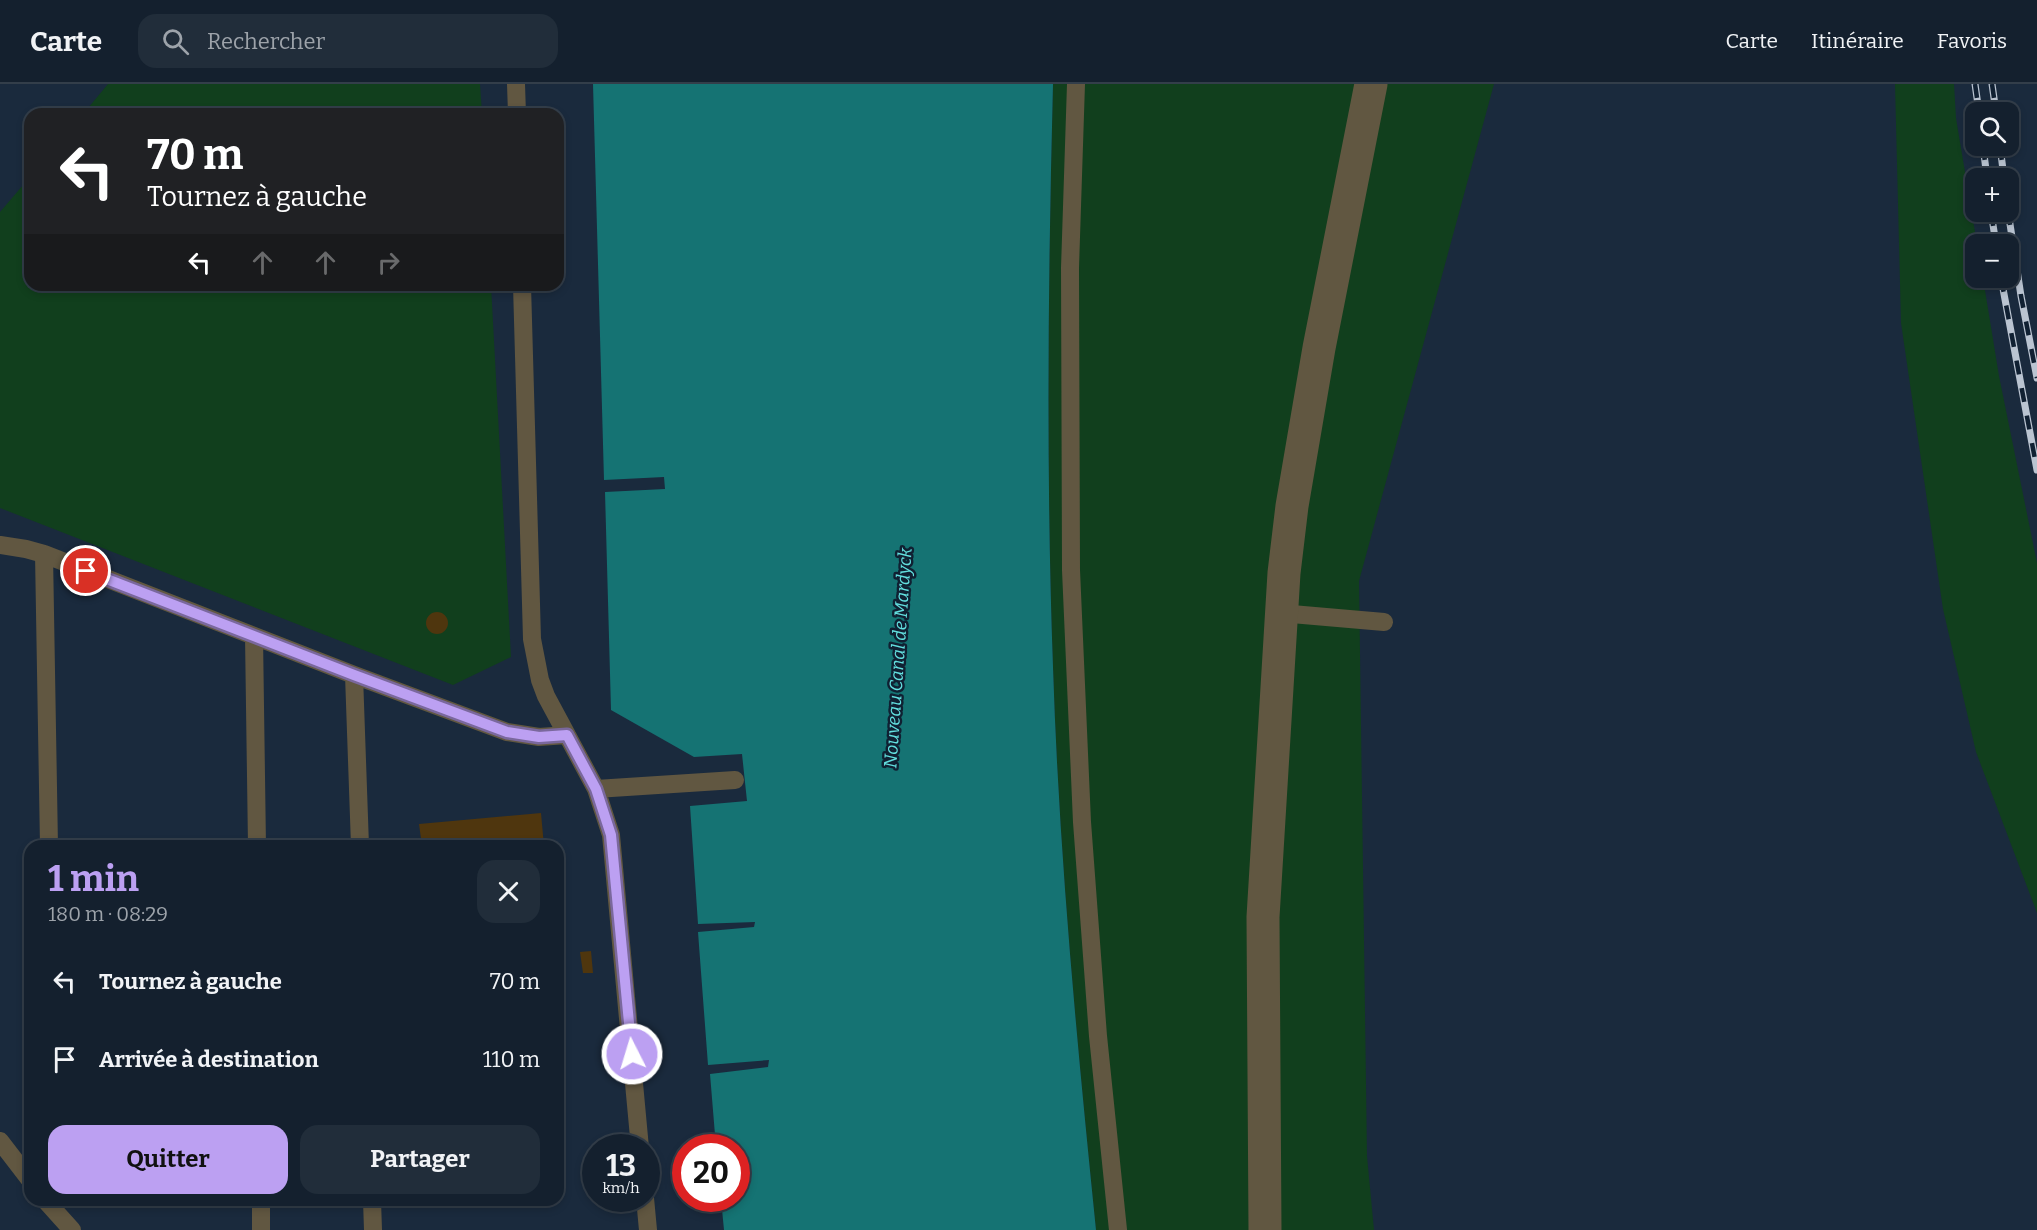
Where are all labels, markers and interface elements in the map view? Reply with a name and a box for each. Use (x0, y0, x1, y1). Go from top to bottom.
search box (138, 14, 558, 68)
text: Carte (30, 25, 102, 58)
icon: search (159, 25, 192, 58)
text: Rechercher (207, 28, 325, 55)
text: Carte (1725, 28, 1778, 54)
text: Itinéraire (1811, 28, 1904, 54)
text: Favoris (1937, 28, 2007, 54)
map controls (1965, 102, 2019, 288)
button: search (1965, 102, 2019, 156)
text: 70 m (147, 130, 243, 180)
icon: left (48, 132, 126, 210)
button: + (1965, 168, 2019, 222)
text: Tournez à gauche (147, 181, 367, 213)
button: − (1965, 234, 2019, 288)
icon: left (183, 246, 216, 279)
icon: ahead (246, 246, 279, 279)
icon: ahead (309, 246, 342, 279)
icon: right (372, 246, 405, 279)
pin (60, 545, 111, 596)
water label: Nouveau Canal de Mardyck (879, 547, 917, 769)
icon: arrive (69, 554, 102, 587)
text: 1 min (48, 857, 139, 901)
button: close (477, 860, 540, 923)
text: 180 m · 08:29 (48, 902, 168, 926)
icon: left (48, 965, 81, 998)
text: Tournez à gauche (99, 968, 282, 995)
text: 70 m (490, 968, 540, 995)
position arrow (600, 1022, 664, 1086)
icon: arrive (48, 1043, 81, 1076)
text: Arrivée à destination (99, 1046, 319, 1073)
text: 110 m (483, 1046, 540, 1073)
button: Quitter (48, 1125, 288, 1194)
button: Partager (300, 1125, 540, 1194)
speed limit sign: 20 (672, 1134, 750, 1212)
text: 13 (606, 1148, 636, 1184)
text: km/h (602, 1179, 640, 1197)

